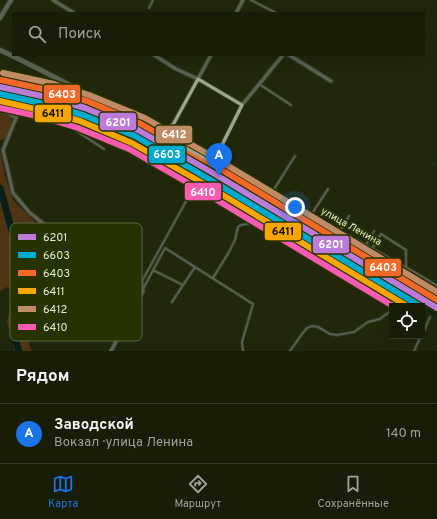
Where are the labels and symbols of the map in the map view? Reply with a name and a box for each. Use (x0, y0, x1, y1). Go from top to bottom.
line badge: 6403 (43, 84, 81, 104)
text: 6403 (48, 88, 76, 102)
line badge: 6411 (34, 104, 72, 123)
text: 6411 (42, 107, 64, 121)
line badge: 6201 (99, 112, 137, 131)
text: 6201 (105, 116, 131, 130)
line badge: 6412 (155, 125, 193, 144)
text: 6412 (162, 128, 186, 142)
pin: A (206, 143, 232, 176)
line badge: 6603 (148, 145, 186, 164)
text: 6603 (153, 148, 181, 162)
line badge: 6410 (184, 182, 222, 201)
text: 6410 (190, 186, 216, 200)
your location (285, 197, 305, 217)
street label: улица Ленина (318, 205, 384, 249)
line badge: 6411 (264, 222, 302, 241)
legend (10, 223, 142, 341)
text: 6411 (272, 225, 294, 239)
text: 6201 (43, 231, 67, 245)
line badge: 6201 (312, 235, 350, 254)
text: 6201 (318, 238, 344, 252)
text: 6603 (43, 249, 70, 263)
line badge: 6403 (364, 258, 402, 277)
text: 6403 (369, 261, 397, 275)
text: 6403 (43, 267, 70, 281)
text: 6411 (43, 285, 65, 299)
text: 6412 (43, 303, 67, 317)
text: 6410 (43, 321, 68, 335)

